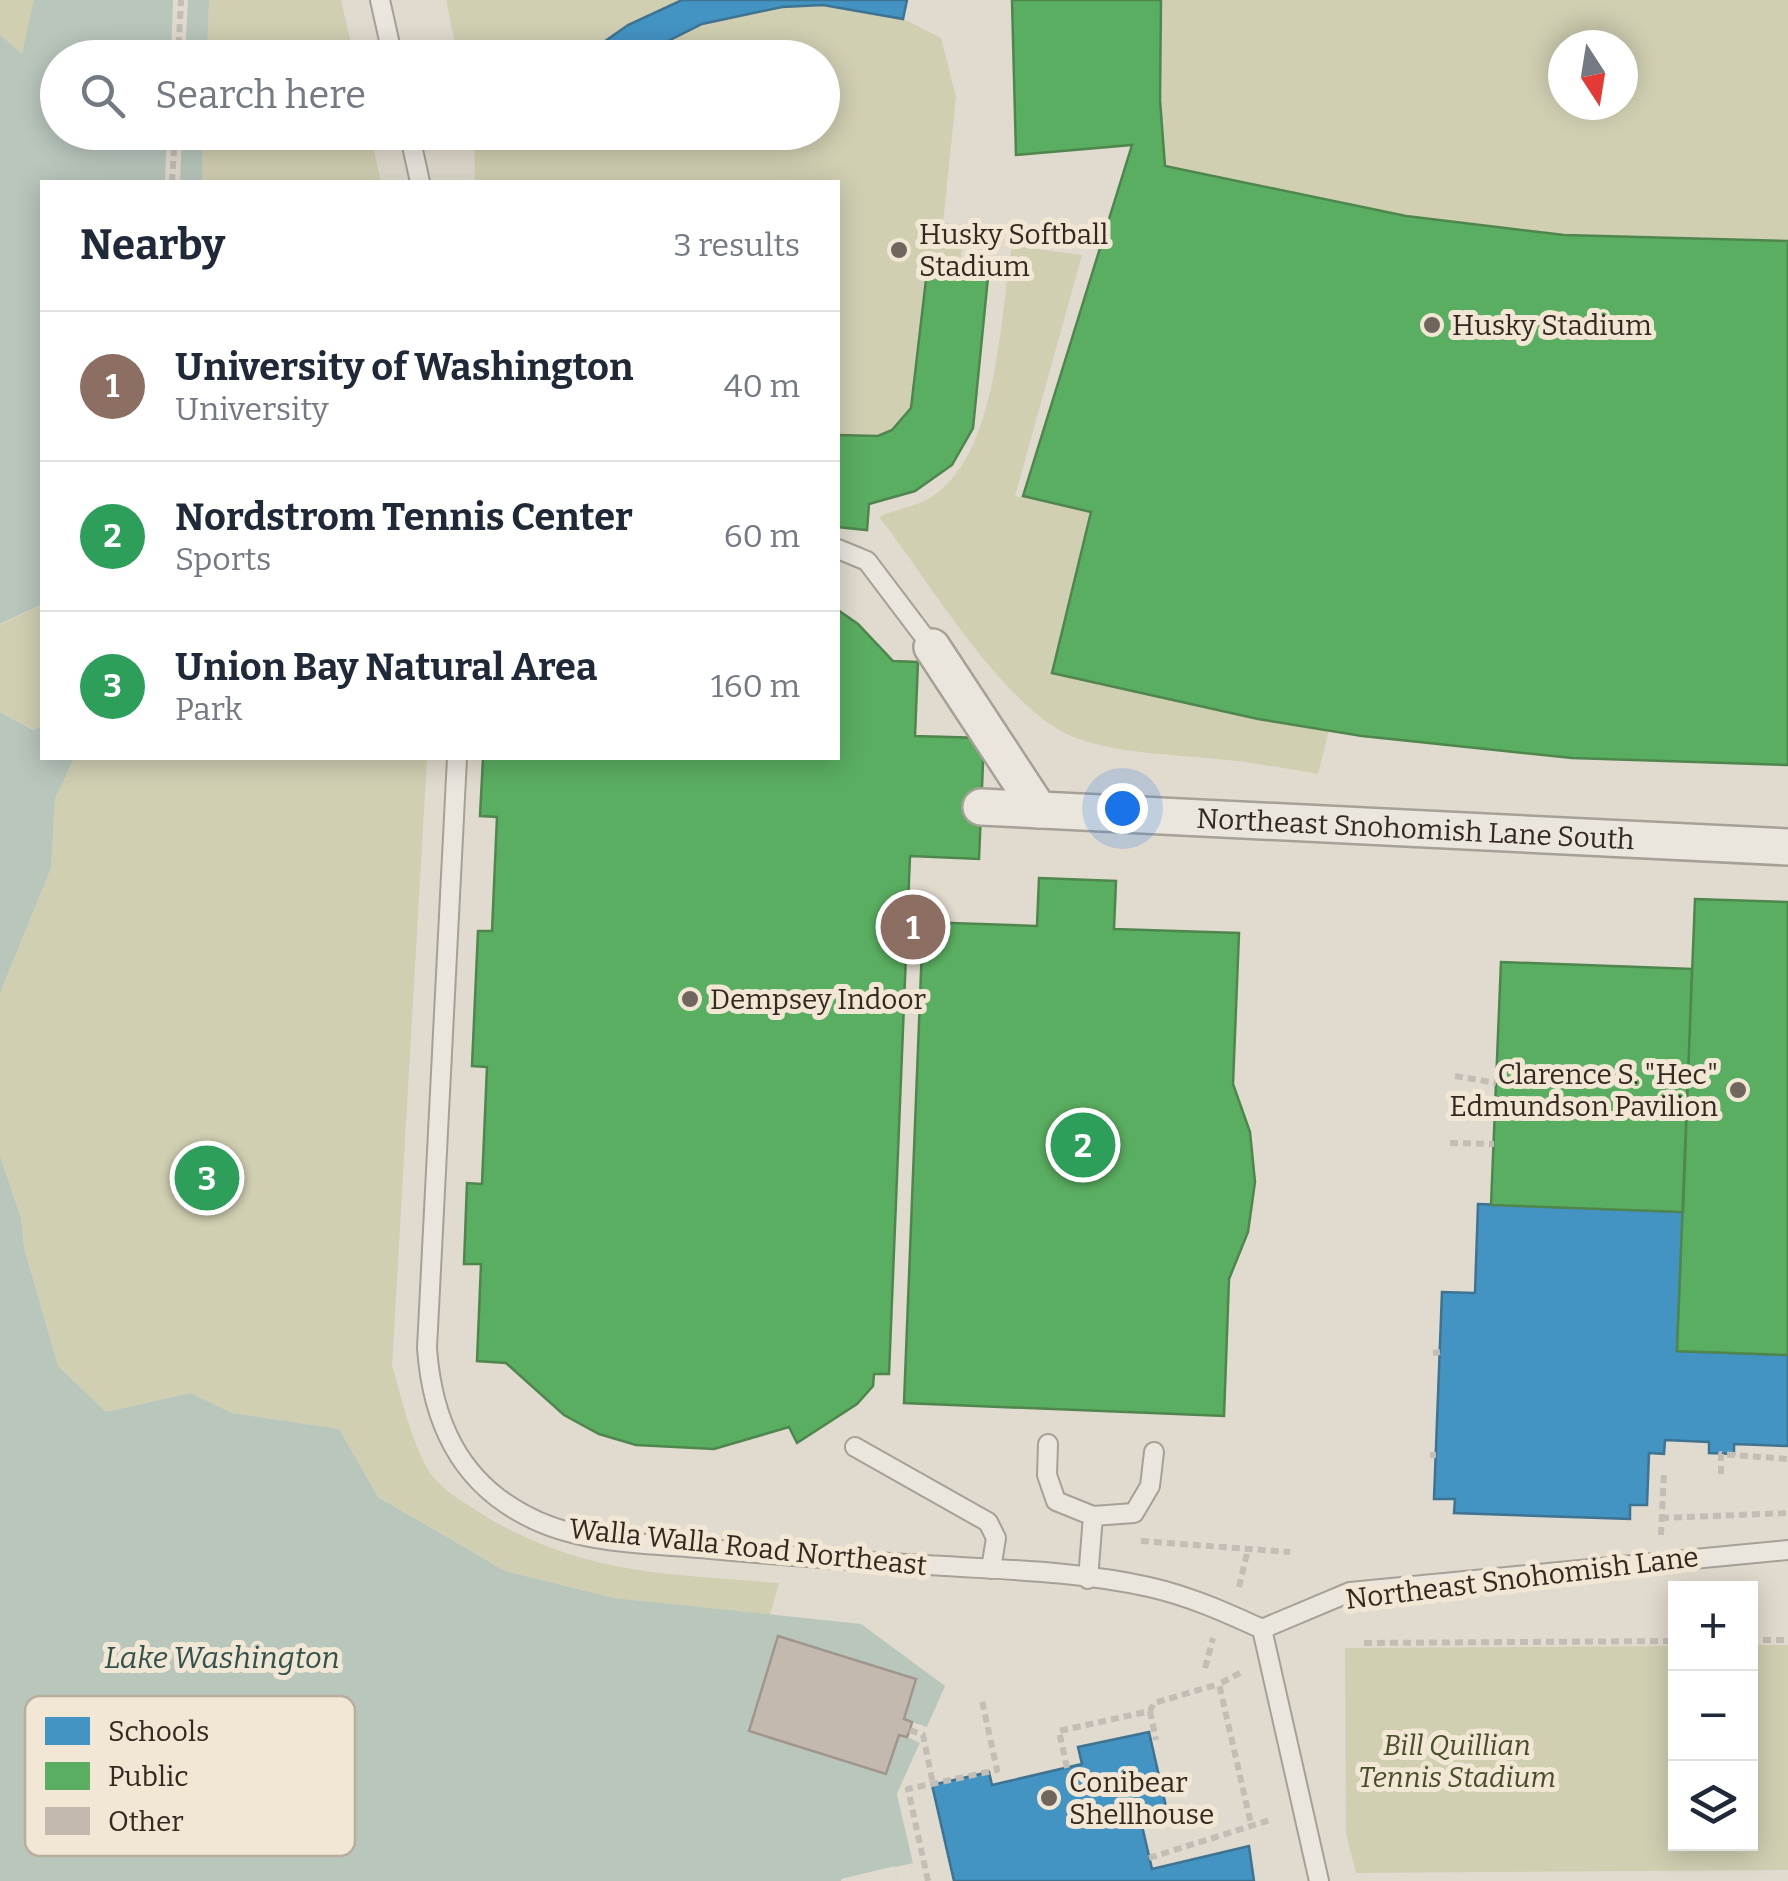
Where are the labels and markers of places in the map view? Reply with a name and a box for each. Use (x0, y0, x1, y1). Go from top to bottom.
place label: Husky Softball Stadium (919, 218, 1108, 283)
marker: Husky Softball Stadium (888, 239, 910, 261)
place label: Husky Stadium (1452, 309, 1652, 342)
marker: Husky Stadium (1421, 314, 1443, 336)
pin: 1 (880, 890, 946, 964)
place label: Dempsey Indoor (710, 983, 926, 1016)
marker: Dempsey Indoor (679, 988, 701, 1010)
place label: Clarence S. "Hec" Edmundson Pavilion (1449, 1058, 1718, 1123)
marker: Clarence S. "Hec" Edmundson Pavilion (1727, 1079, 1749, 1101)
pin: 2 (1050, 1108, 1116, 1182)
pin: 3 (174, 1140, 240, 1216)
place label: Conibear Shellhouse (1069, 1766, 1214, 1831)
marker: Conibear Shellhouse (1038, 1787, 1060, 1809)

